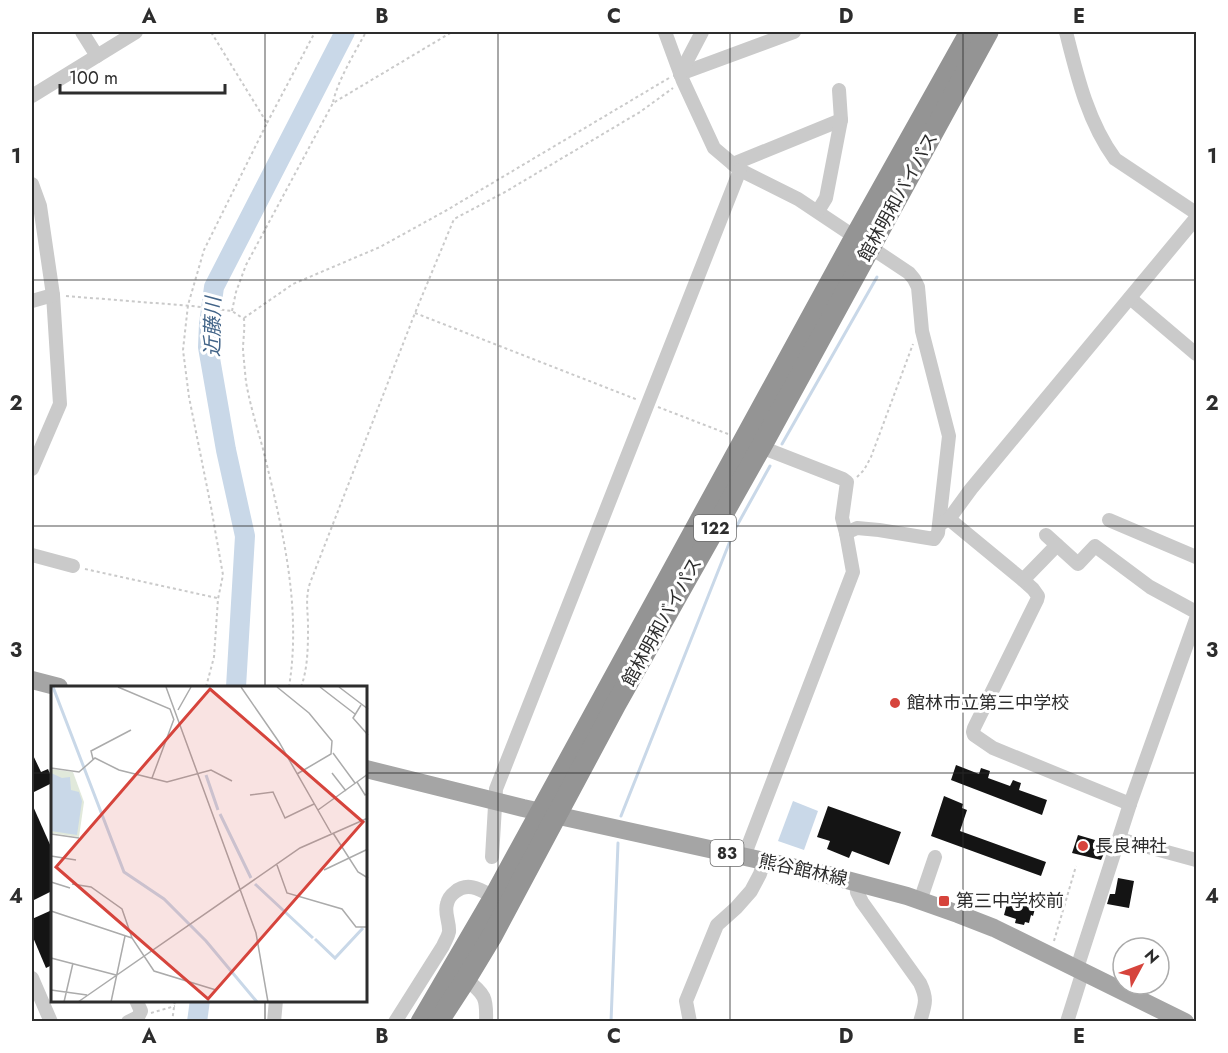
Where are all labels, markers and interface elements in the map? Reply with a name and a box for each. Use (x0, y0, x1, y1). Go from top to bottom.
text: A (141, 2, 157, 31)
text: B (375, 2, 389, 31)
text: C (607, 2, 621, 31)
text: D (839, 2, 853, 31)
text: E (1073, 2, 1085, 31)
scale bar (60, 57, 225, 95)
text: 100 m (69, 65, 118, 91)
street label: 館林明和バイパス (852, 128, 944, 266)
text: 1 (11, 142, 21, 171)
text: 1 (1207, 142, 1217, 171)
water label: 近藤川 (198, 295, 228, 357)
text: 2 (9, 389, 23, 418)
text: 2 (1205, 389, 1219, 418)
road number: 122 (694, 515, 736, 541)
street label: 館林明和バイパス (616, 553, 708, 691)
text: 3 (10, 636, 22, 665)
text: 3 (1206, 636, 1218, 665)
inset map (51, 686, 368, 1002)
place label: 館林市立第三中学校 (907, 690, 1069, 716)
marker: 館林市立第三中学校 (888, 696, 902, 710)
place label: 長良神社 (1095, 833, 1167, 859)
marker: 長良神社 (1076, 839, 1090, 853)
road number: 83 (710, 840, 744, 866)
street label: 熊谷館林線 (756, 848, 850, 892)
text: 4 (9, 882, 23, 911)
text: 4 (1205, 882, 1219, 911)
place label: 第三中学校前 (956, 888, 1064, 914)
marker: 第三中学校前 (937, 894, 951, 908)
north arrow (1111, 936, 1171, 996)
text: N (1139, 944, 1165, 969)
text: A (141, 1022, 157, 1051)
text: B (375, 1022, 389, 1051)
text: C (607, 1022, 621, 1051)
text: D (839, 1022, 853, 1051)
text: E (1073, 1022, 1085, 1051)

